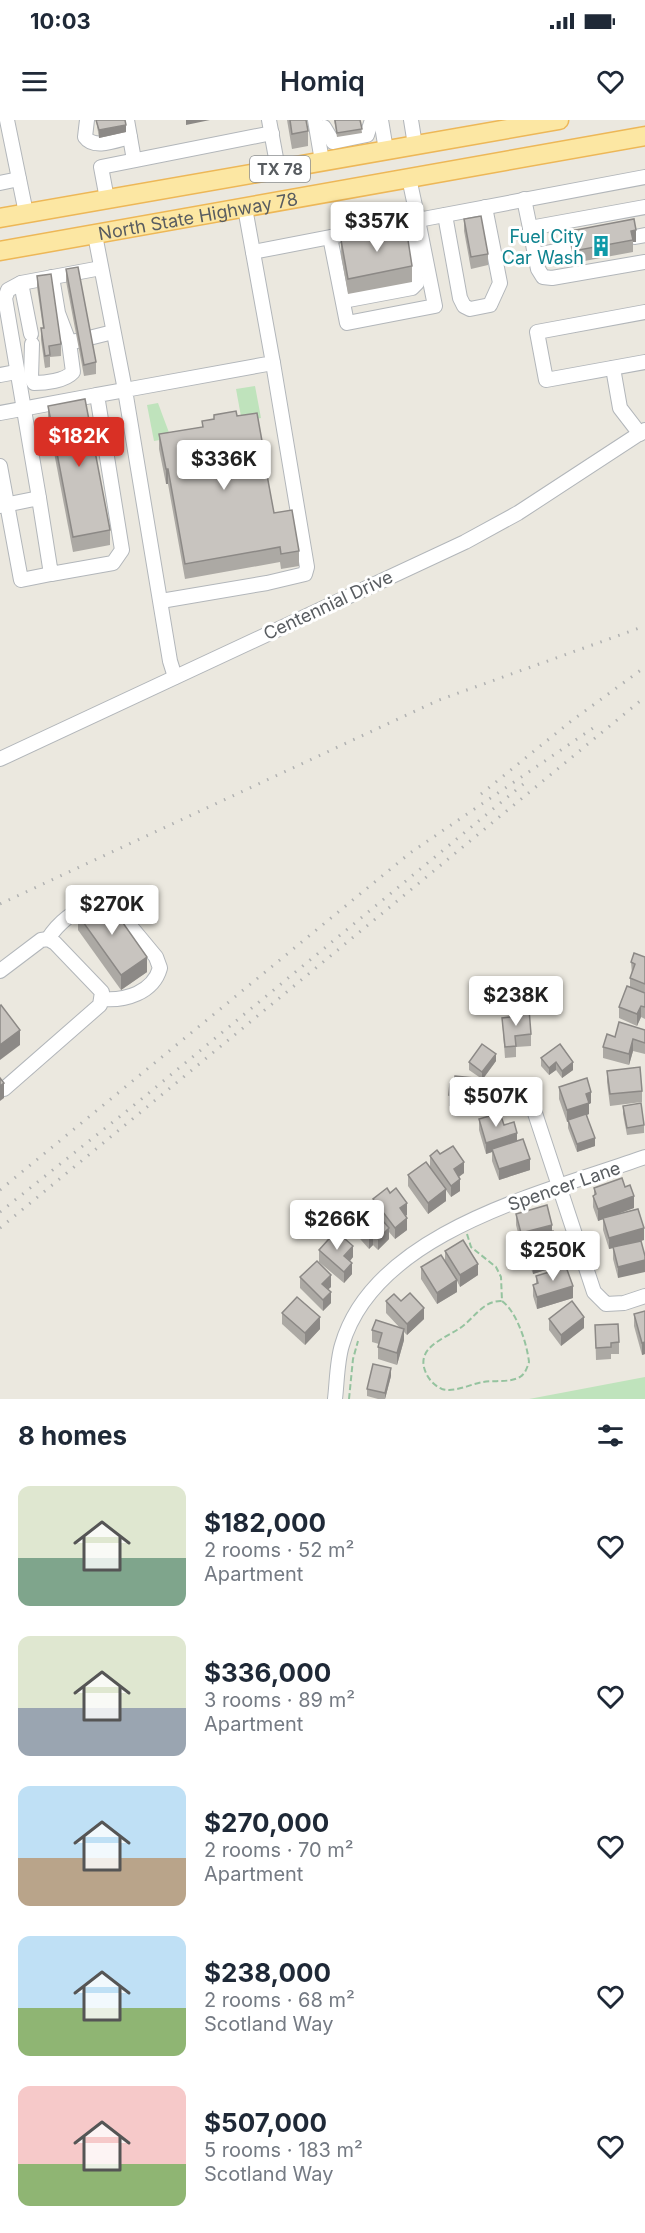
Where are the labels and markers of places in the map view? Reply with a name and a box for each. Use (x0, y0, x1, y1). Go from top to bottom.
pin: $357K (335, 202, 419, 253)
place label: Fuel City Car Wash (502, 226, 584, 268)
building icon: Fuel City Car Wash (589, 234, 613, 258)
pin: $182K (37, 417, 121, 468)
pin: $336K (182, 440, 266, 491)
pin: $270K (70, 885, 154, 936)
pin: $238K (474, 976, 558, 1027)
pin: $507K (454, 1077, 538, 1128)
pin: $266K (295, 1200, 379, 1251)
pin: $250K (511, 1231, 595, 1282)

